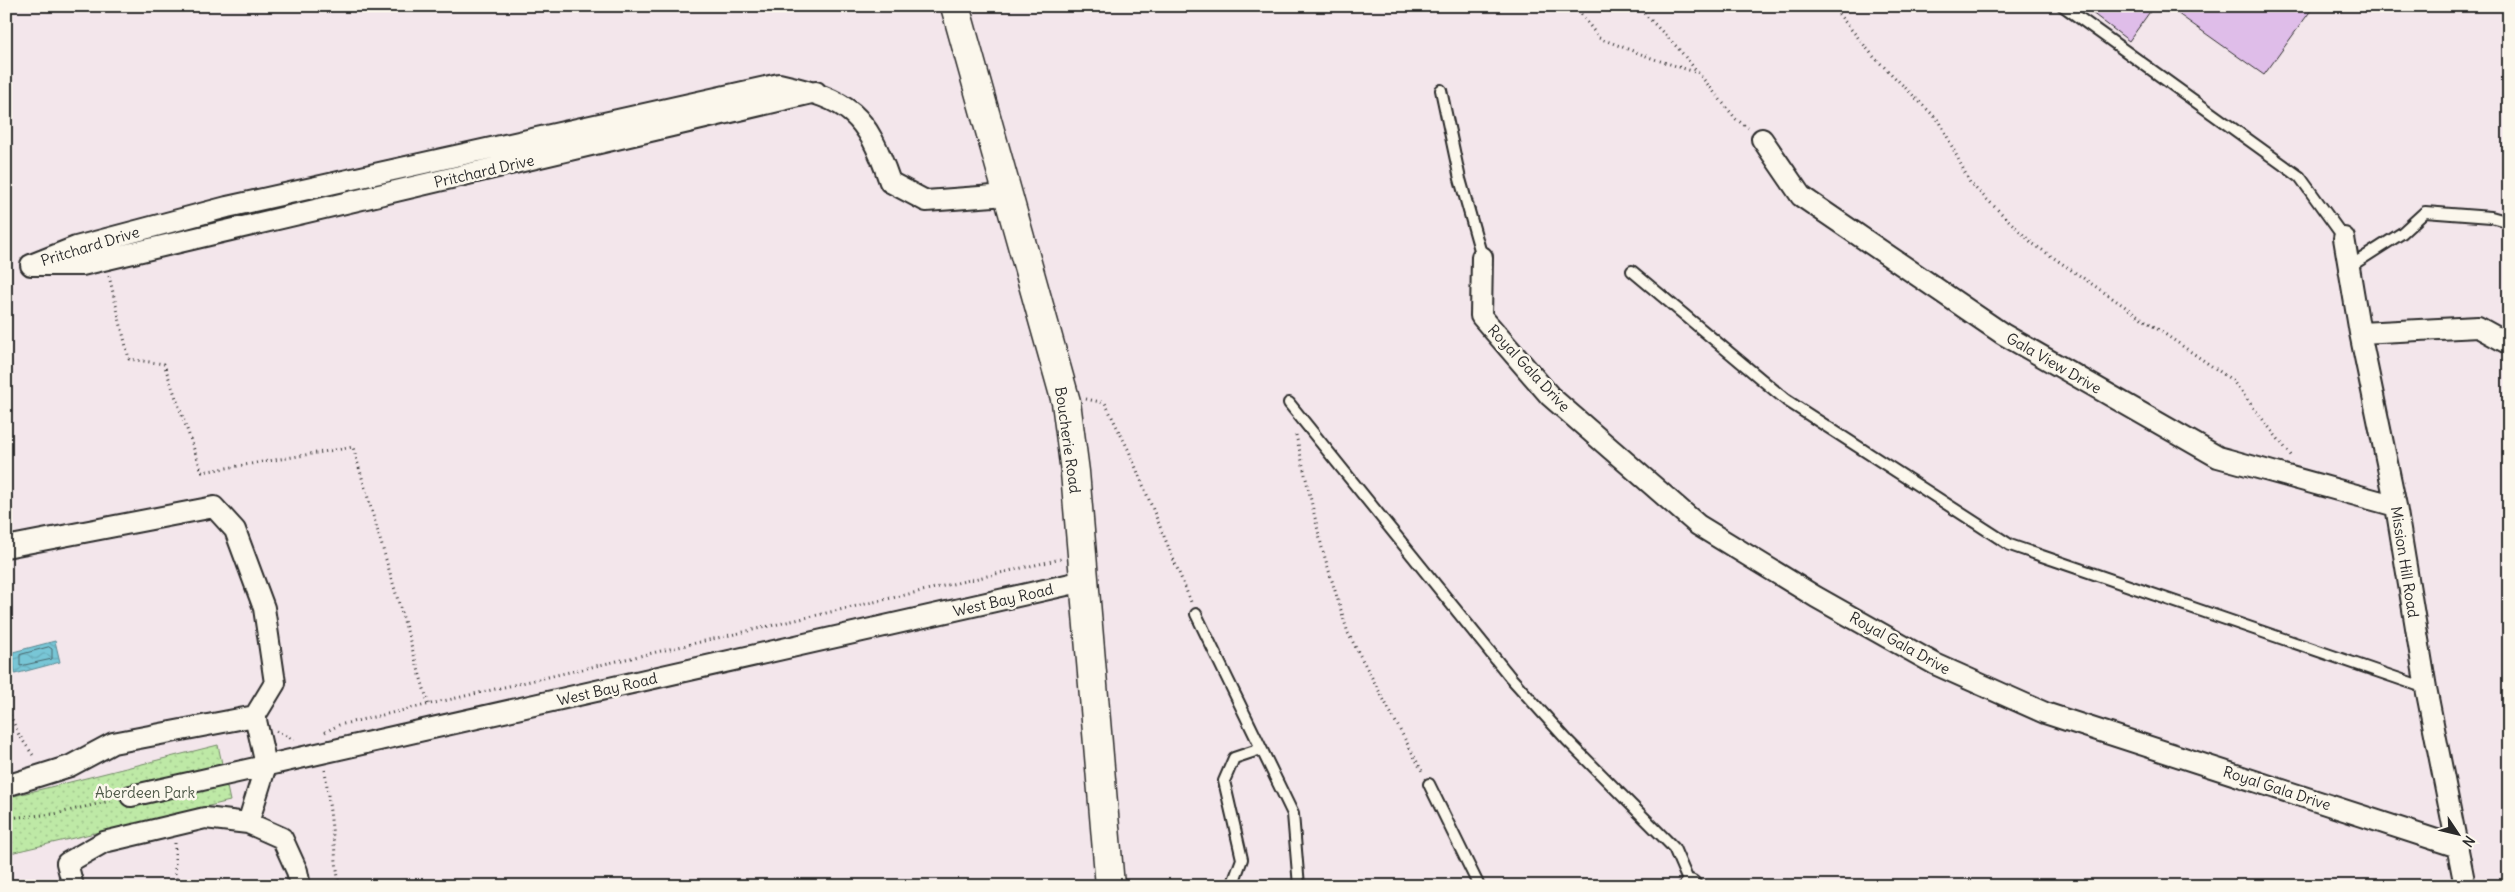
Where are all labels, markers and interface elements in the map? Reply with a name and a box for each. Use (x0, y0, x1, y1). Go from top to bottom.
street label: Pritchard Drive (432, 150, 536, 192)
street label: Pritchard Drive (38, 222, 142, 270)
street label: Royal Gala Drive (1484, 320, 1574, 416)
street label: Gala View Drive (2003, 328, 2105, 398)
street label: Boucherie Road (1051, 385, 1085, 495)
street label: Mission Hill Road (2387, 505, 2423, 619)
street label: West Bay Road (951, 579, 1055, 621)
street label: Royal Gala Drive (1846, 607, 1954, 679)
street label: West Bay Road (555, 668, 659, 710)
street label: Royal Gala Drive (2221, 762, 2333, 814)
park label: Aberdeen Park (95, 783, 195, 802)
north arrow (2432, 810, 2482, 860)
text: N (2458, 832, 2479, 851)

